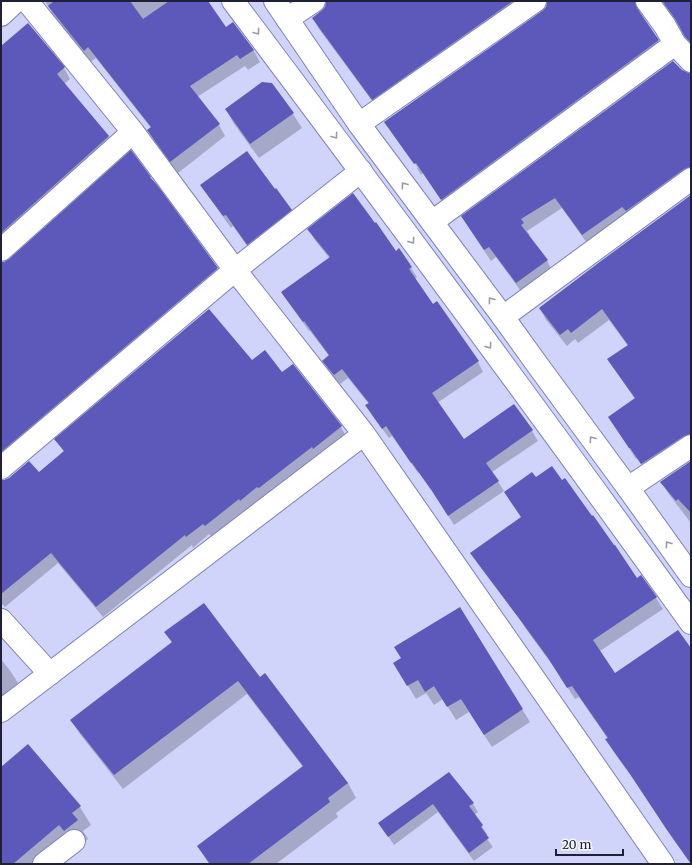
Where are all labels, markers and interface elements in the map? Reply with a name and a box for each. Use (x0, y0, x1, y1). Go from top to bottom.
one-way arrow (252, 28, 259, 35)
one-way arrow (330, 132, 338, 139)
one-way arrow (402, 182, 409, 189)
one-way arrow (407, 236, 414, 243)
one-way arrow (488, 297, 495, 304)
one-way arrow (484, 341, 491, 348)
one-way arrow (589, 436, 597, 443)
one-way arrow (665, 541, 673, 548)
scale bar (556, 831, 623, 857)
text: 20 m (562, 837, 591, 852)

